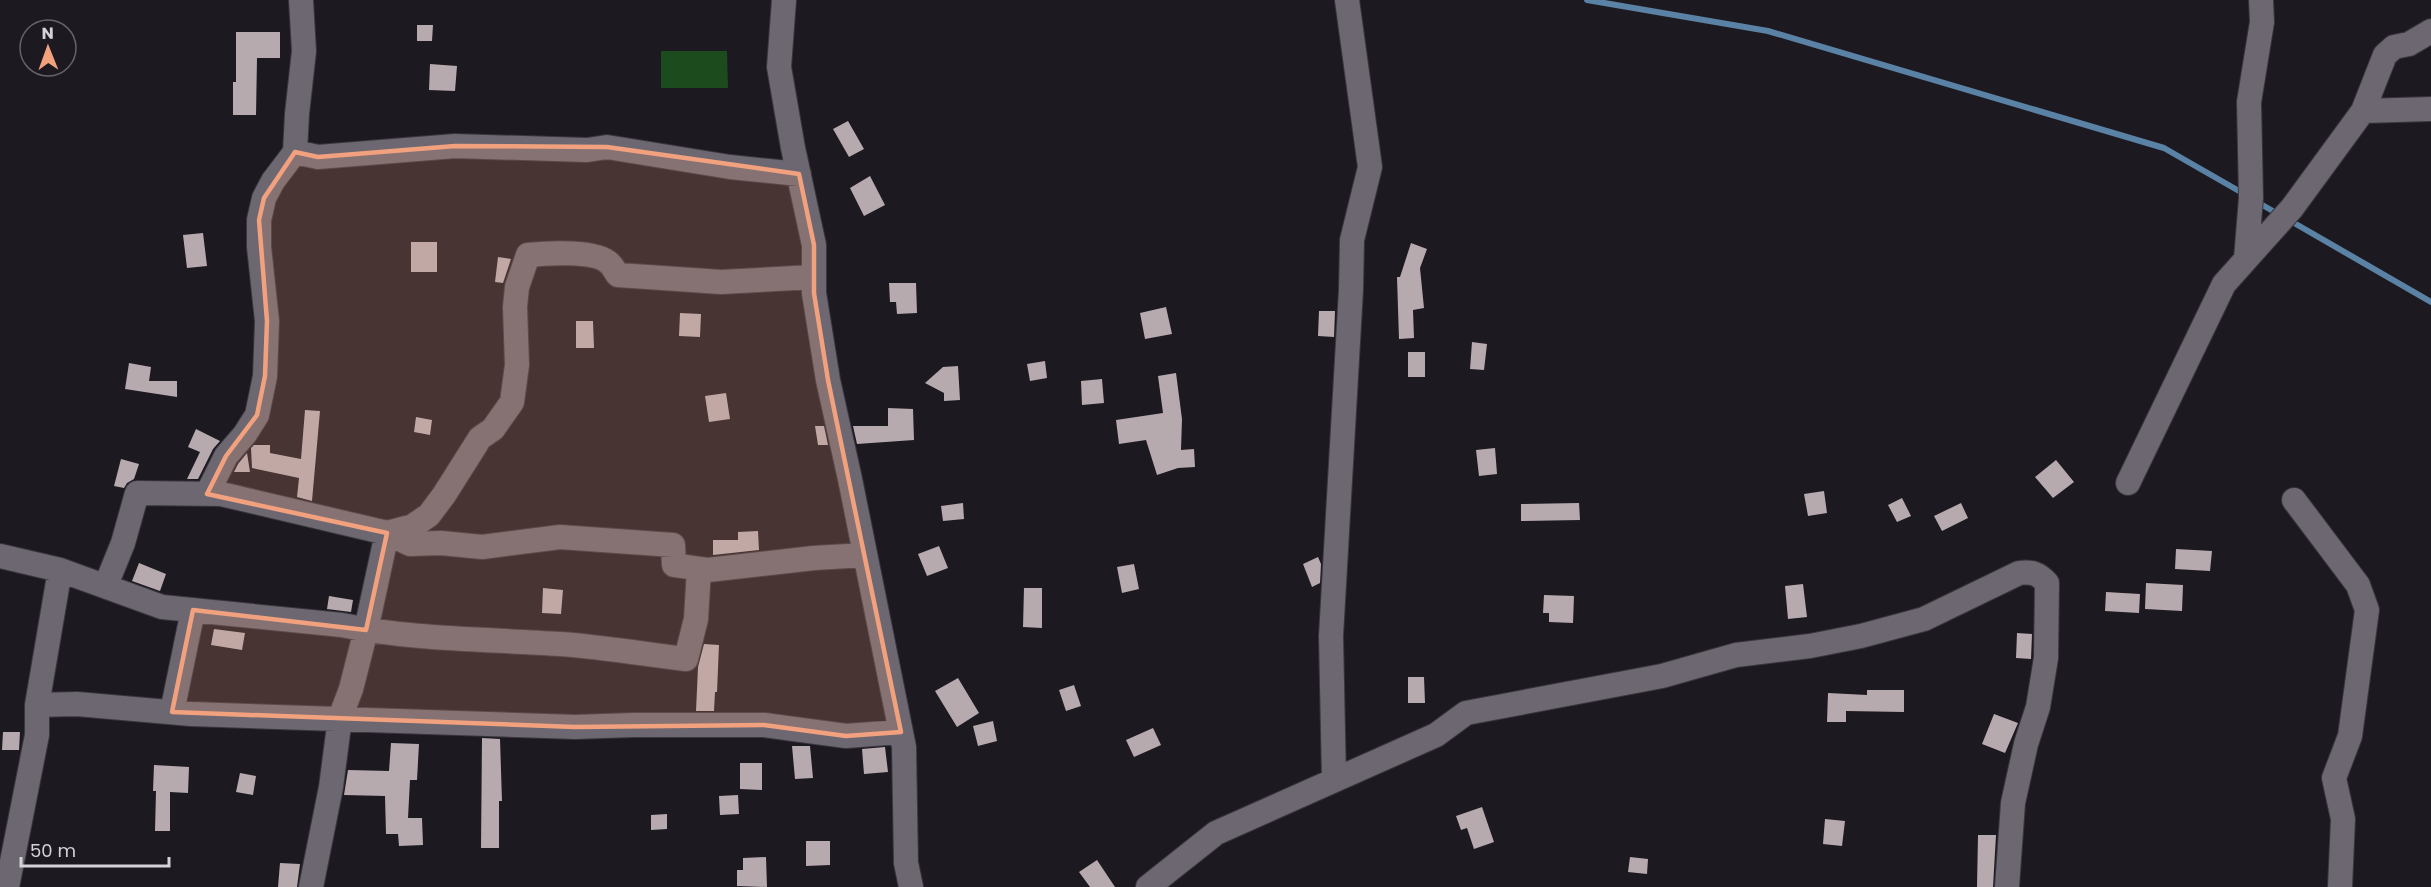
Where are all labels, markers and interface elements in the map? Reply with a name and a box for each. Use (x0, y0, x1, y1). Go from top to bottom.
north arrow (18, 18, 78, 78)
text: N (42, 22, 54, 45)
scale bar (21, 830, 170, 868)
text: 50 m (30, 838, 76, 863)

